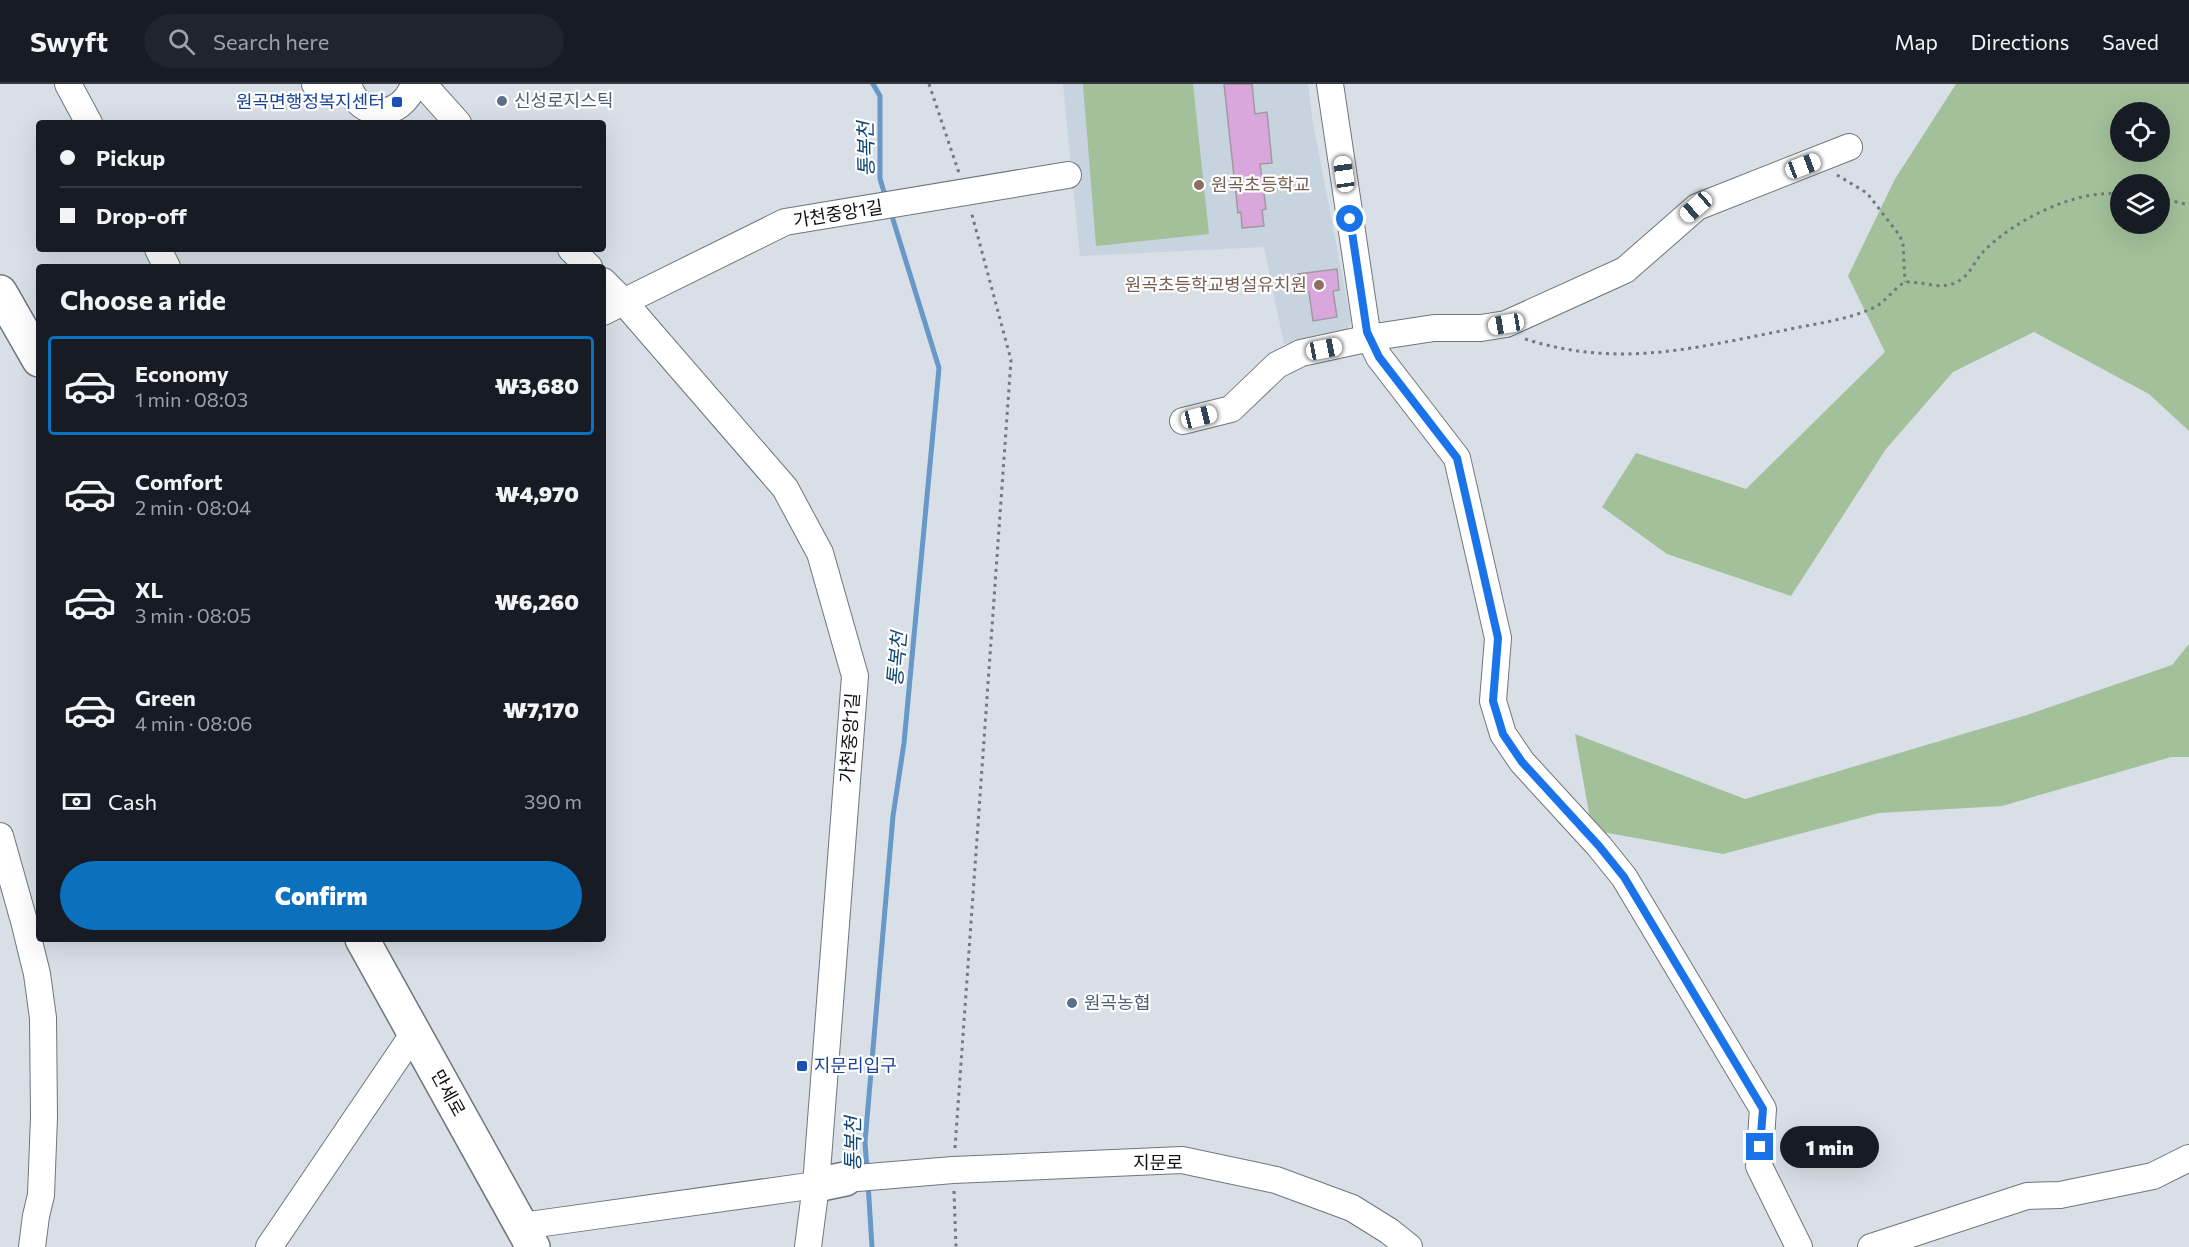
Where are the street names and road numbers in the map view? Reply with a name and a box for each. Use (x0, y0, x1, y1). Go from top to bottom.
street label: 가천중앙1길 (791, 195, 884, 231)
street label: 가천중앙1길 (835, 692, 863, 784)
street label: 만세로 (427, 1065, 471, 1120)
street label: 지문로 (1133, 1151, 1183, 1173)

